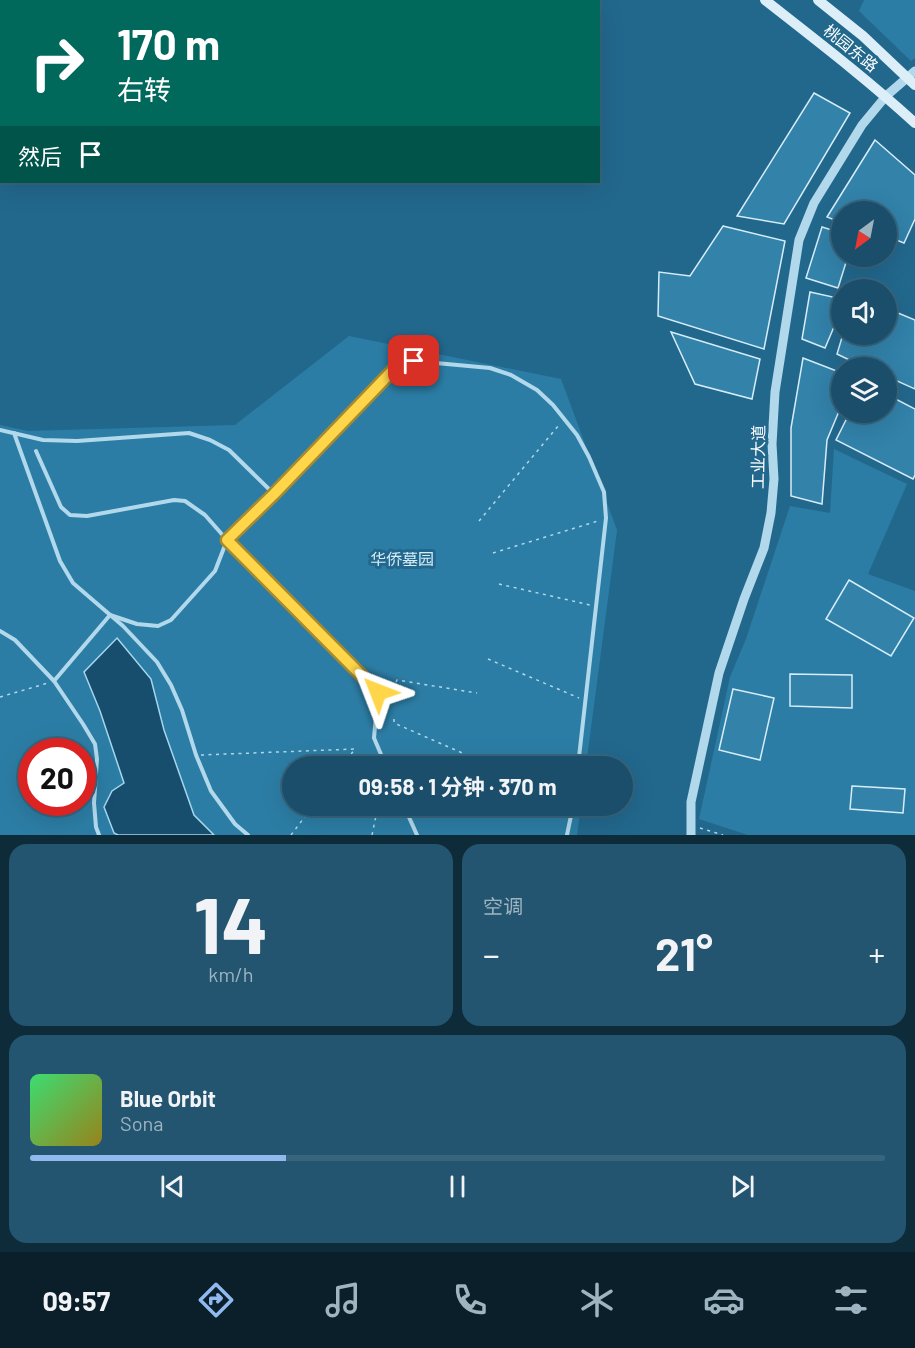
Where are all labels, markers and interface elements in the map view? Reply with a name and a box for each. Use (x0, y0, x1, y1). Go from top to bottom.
text: 170 m (117, 18, 220, 68)
street label: 桃园东路 (820, 20, 882, 75)
icon: right (18, 24, 96, 102)
text: 右转 (117, 73, 171, 105)
icon: arrive (74, 138, 107, 171)
text: 然后 (18, 143, 62, 169)
north arrow (831, 201, 897, 267)
map controls (831, 201, 897, 423)
button: sound (831, 279, 897, 345)
pin (388, 335, 439, 386)
icon: arrive (397, 344, 430, 377)
button: layers (831, 357, 897, 423)
street label: 工业大道 (747, 425, 768, 489)
park label: 华侨墓园 (370, 549, 434, 568)
position arrow (346, 660, 410, 724)
speed limit sign: 20 (18, 738, 96, 816)
text: 09:58 · 1 分钟 · 370 m (358, 773, 557, 799)
text: 14 (194, 876, 268, 970)
text: 空调 (483, 894, 523, 918)
text: 21° (655, 926, 713, 980)
text: − (483, 934, 500, 974)
text: + (869, 934, 885, 974)
text: km/h (208, 962, 254, 986)
text: Blue Orbit (120, 1085, 216, 1111)
text: Sona (120, 1111, 164, 1135)
icon: previous (156, 1170, 189, 1203)
icon: pause (441, 1170, 474, 1203)
icon: next (726, 1170, 759, 1203)
icon: directions (195, 1279, 237, 1321)
icon: music (322, 1279, 364, 1321)
icon: phone (449, 1279, 491, 1321)
icon: climate (576, 1279, 618, 1321)
icon: car (703, 1279, 745, 1321)
icon: filters (830, 1279, 872, 1321)
text: 09:57 (43, 1284, 110, 1316)

